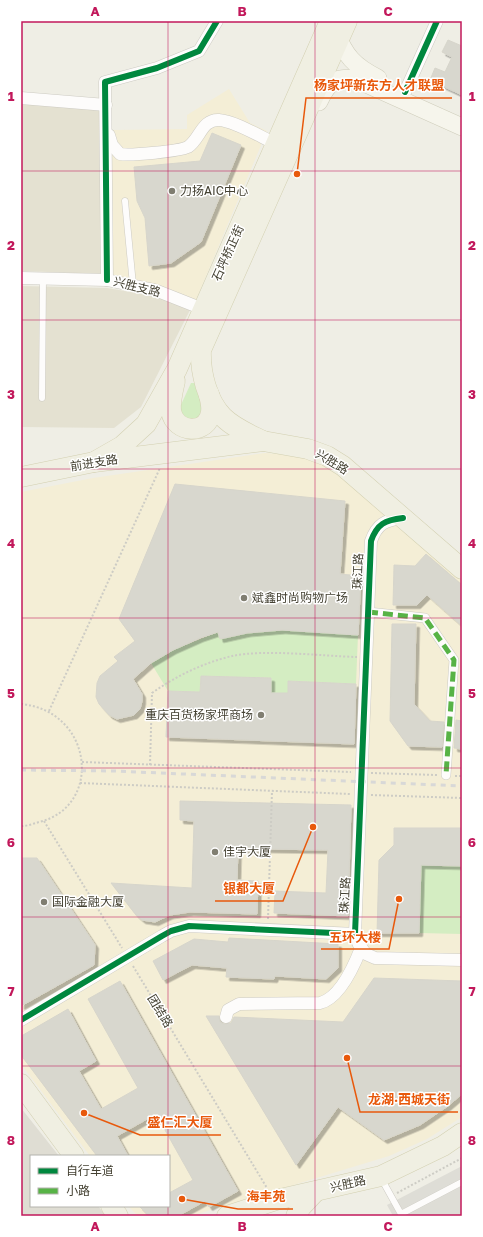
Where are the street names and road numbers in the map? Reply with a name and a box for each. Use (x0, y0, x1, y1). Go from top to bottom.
street label: 石坪桥正街 (208, 222, 247, 283)
street label: 兴胜支路 (112, 273, 162, 300)
street label: 兴胜路 (313, 446, 352, 477)
street label: 前进支路 (69, 451, 119, 474)
street label: 珠江路 (349, 553, 366, 589)
street label: 珠江路 (336, 877, 353, 913)
street label: 团结路 (145, 991, 176, 1030)
street label: 兴胜路 (329, 1172, 367, 1195)

